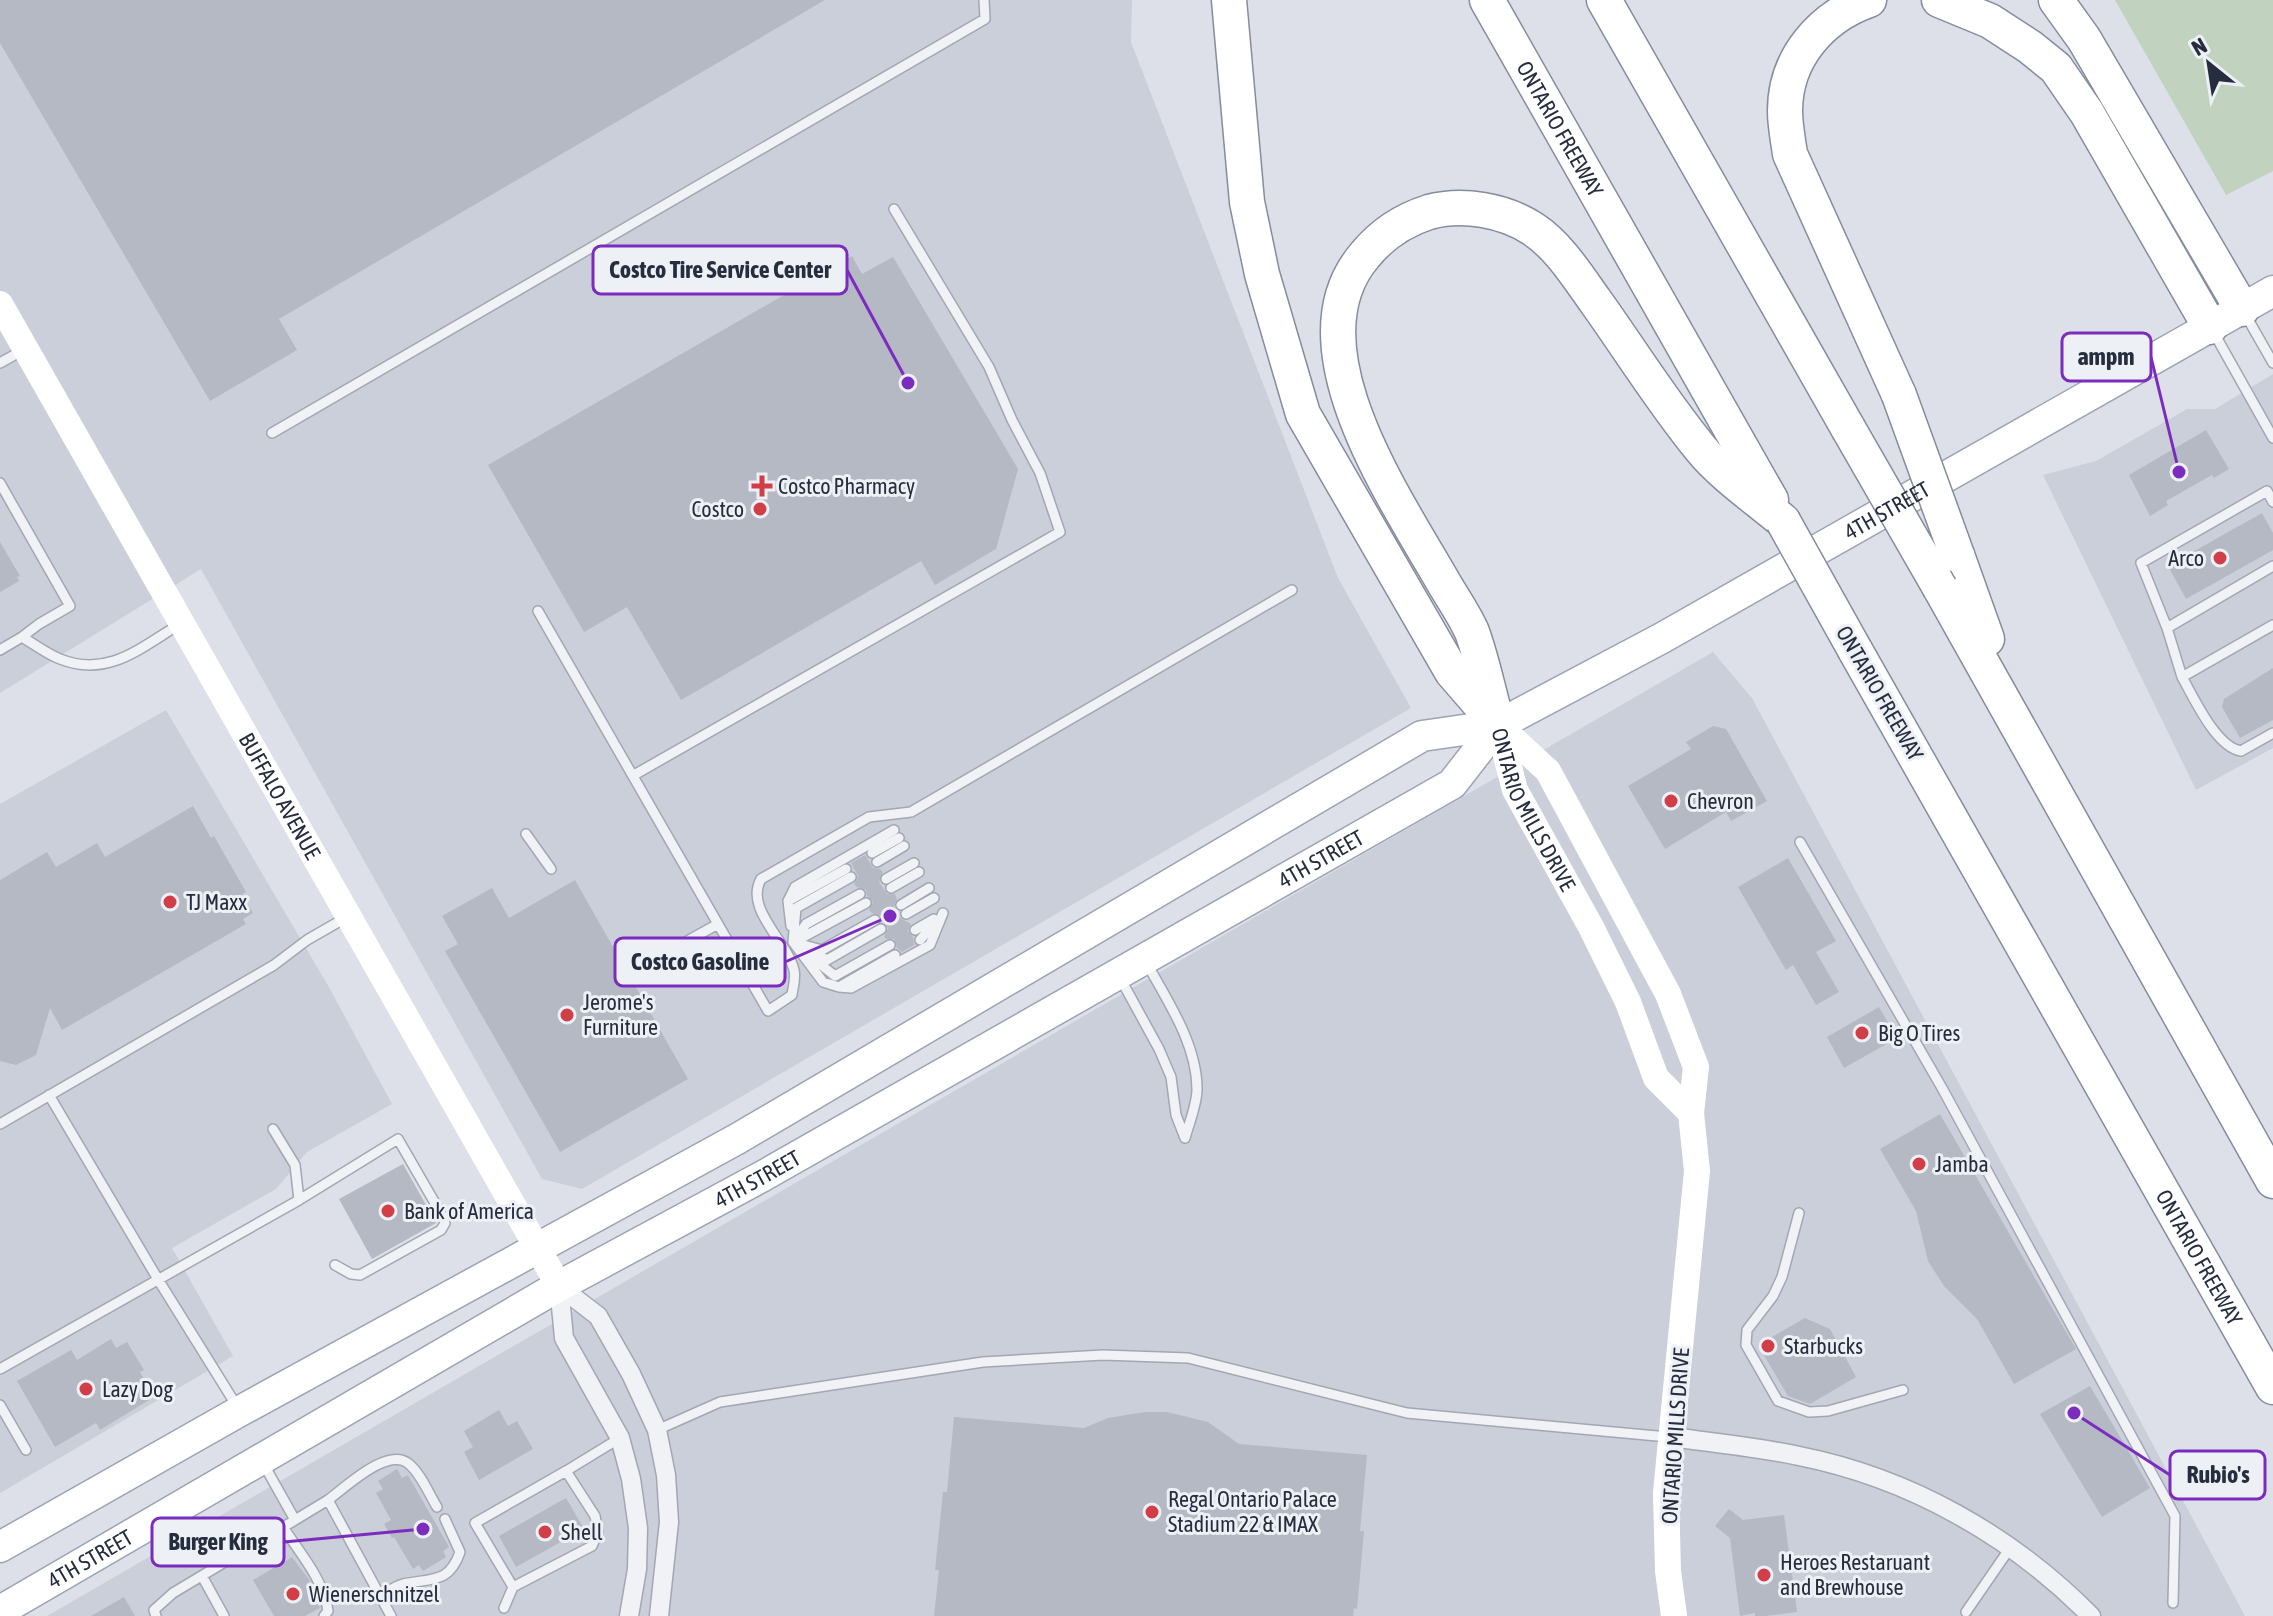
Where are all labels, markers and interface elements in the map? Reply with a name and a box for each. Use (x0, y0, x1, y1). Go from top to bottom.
north arrow (2169, 24, 2249, 104)
text: N (2187, 32, 2211, 61)
street label: ONTARIO FREEWAY (1511, 56, 1609, 201)
callout: Costco Tire Service Center (593, 246, 847, 294)
text: Costco Tire Service Center (609, 256, 832, 283)
callout: ampm (2062, 333, 2151, 381)
text: ampm (2077, 343, 2135, 370)
place label: Costco Pharmacy (778, 473, 915, 499)
street label: 4TH STREET (1839, 476, 1934, 545)
marker: Costco Pharmacy (753, 477, 771, 495)
place label: Costco (691, 496, 744, 522)
marker: Costco (751, 500, 769, 518)
place label: Arco (2168, 545, 2204, 571)
marker: Arco (2211, 549, 2229, 567)
street label: ONTARIO FREEWAY (1831, 621, 1929, 765)
street label: ONTARIO MILLS DRIVE (1486, 725, 1582, 896)
street label: BUFFALO AVENUE (234, 728, 327, 864)
place label: Chevron (1687, 788, 1754, 814)
marker: Chevron (1662, 792, 1680, 810)
street label: 4TH STREET (1273, 824, 1368, 893)
place label: TJ Maxx (186, 889, 247, 915)
marker: TJ Maxx (161, 893, 179, 911)
callout: Costco Gasoline (615, 938, 785, 986)
text: Costco Gasoline (631, 948, 769, 975)
place label: Jerome's Furniture (583, 989, 658, 1040)
marker: Jerome's Furniture (558, 1006, 576, 1024)
place label: Big O Tires (1878, 1020, 1961, 1046)
marker: Big O Tires (1853, 1024, 1871, 1042)
street label: 4TH STREET (710, 1144, 805, 1213)
place label: Jamba (1935, 1151, 1989, 1177)
marker: Jamba (1910, 1155, 1928, 1173)
street label: ONTARIO FREEWAY (2151, 1185, 2248, 1330)
place label: Bank of America (404, 1198, 534, 1224)
marker: Bank of America (379, 1202, 397, 1220)
place label: Starbucks (1784, 1333, 1863, 1359)
marker: Starbucks (1759, 1337, 1777, 1355)
street label: ONTARIO MILLS DRIVE (1656, 1346, 1694, 1525)
place label: Lazy Dog (102, 1376, 173, 1402)
marker: Lazy Dog (77, 1380, 95, 1398)
callout: Rubio's (2170, 1451, 2265, 1499)
text: Rubio's (2186, 1461, 2250, 1488)
place label: Regal Ontario Palace Stadium 22 & IMAX (1168, 1486, 1337, 1537)
marker: Regal Ontario Palace Stadium 22 & IMAX (1143, 1503, 1161, 1521)
callout: Burger King (152, 1518, 284, 1566)
place label: Shell (561, 1519, 603, 1545)
marker: Shell (536, 1523, 554, 1541)
street label: 4TH STREET (43, 1524, 137, 1594)
text: Burger King (168, 1528, 269, 1555)
place label: Heroes Restaruant and Brewhouse (1780, 1549, 1930, 1600)
marker: Heroes Restaruant and Brewhouse (1755, 1566, 1773, 1584)
place label: Wienerschnitzel (309, 1581, 439, 1607)
marker: Wienerschnitzel (284, 1585, 302, 1603)

